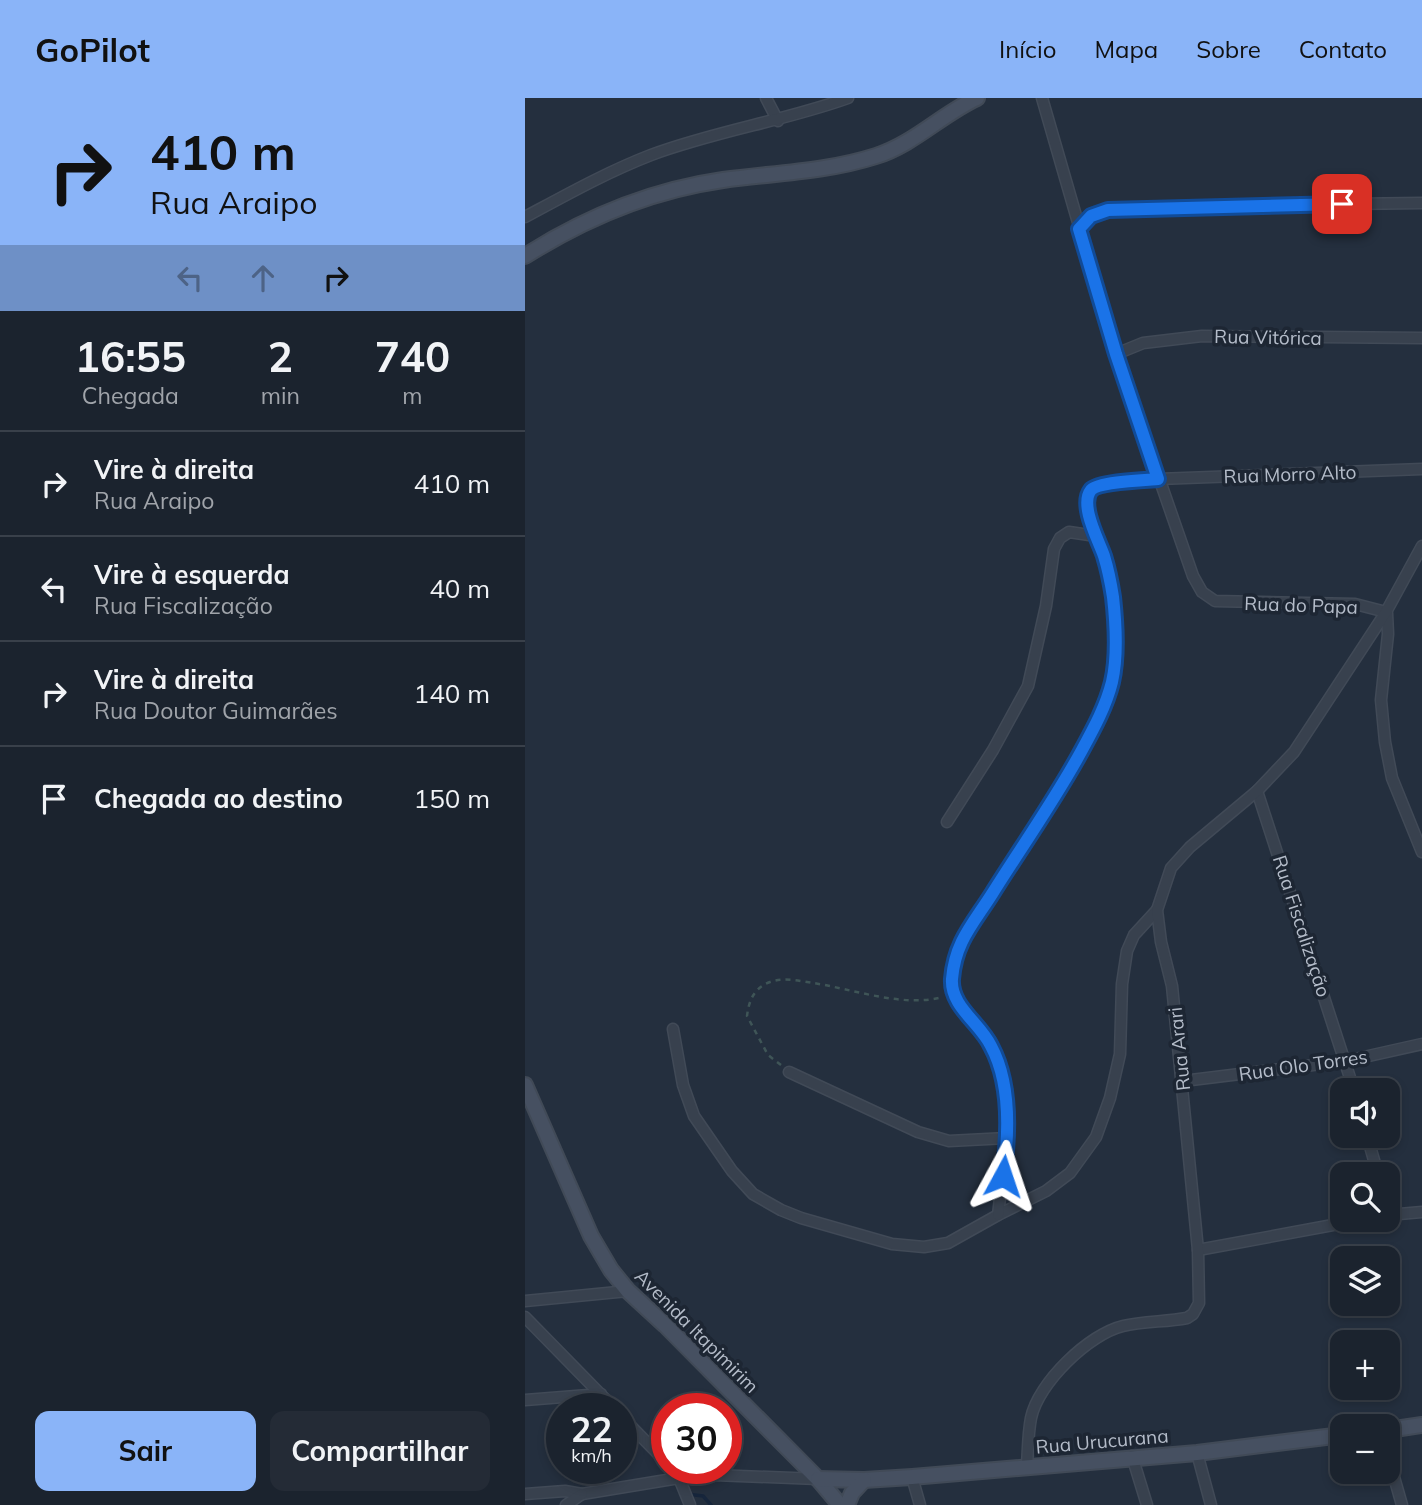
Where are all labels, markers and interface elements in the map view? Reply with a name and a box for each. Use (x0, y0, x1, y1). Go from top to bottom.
text: GoPilot (35, 29, 150, 70)
text: Início (999, 34, 1056, 64)
text: Mapa (1094, 34, 1158, 64)
text: Sobre (1196, 34, 1261, 64)
text: Contato (1299, 34, 1387, 64)
text: 410 m (150, 121, 296, 182)
icon: right (35, 126, 126, 217)
pin (1312, 174, 1372, 234)
text: Rua Araipo (150, 182, 317, 222)
icon: arrive (1323, 185, 1361, 223)
icon: left (171, 259, 209, 297)
icon: ahead (244, 259, 282, 297)
icon: right (317, 259, 355, 297)
street label: Rua Vitórica (1214, 324, 1322, 350)
text: 16:55 (75, 330, 186, 383)
text: 2 (268, 330, 293, 383)
text: 740 (375, 330, 450, 383)
text: Chegada (82, 381, 179, 410)
text: min (261, 381, 300, 410)
text: m (402, 381, 423, 410)
text: Vire à direita (94, 453, 254, 486)
street label: Rua Morro Alto (1223, 460, 1357, 488)
icon: right (35, 465, 73, 503)
text: 410 m (414, 467, 490, 500)
text: Rua Araipo (94, 486, 214, 515)
text: Vire à esquerda (94, 558, 290, 591)
icon: left (35, 570, 73, 608)
text: 40 m (429, 572, 490, 605)
text: Rua Fiscalização (94, 591, 273, 620)
street label: Rua do Papa (1244, 591, 1358, 619)
text: Vire à direita (94, 663, 254, 696)
icon: right (35, 675, 73, 713)
text: 140 m (414, 677, 490, 710)
text: Rua Doutor Guimarães (94, 696, 338, 725)
icon: arrive (35, 780, 73, 818)
text: Chegada ao destino (94, 782, 343, 815)
text: 150 m (414, 782, 490, 815)
street label: Rua Fiscalização (1268, 852, 1336, 1000)
street label: Rua Arari (1163, 1006, 1195, 1092)
street label: Rua Olo Torres (1237, 1044, 1369, 1086)
map controls (1330, 1078, 1400, 1484)
button: sound (1330, 1078, 1400, 1148)
position arrow (966, 1139, 1040, 1213)
button: search (1330, 1162, 1400, 1232)
button: layers (1330, 1246, 1400, 1316)
street label: Avenida Itapimirim (630, 1264, 764, 1398)
button: + (1330, 1330, 1400, 1400)
speed limit sign: 30 (651, 1393, 742, 1484)
text: 22 (570, 1407, 613, 1451)
button: Sair (35, 1411, 256, 1491)
button: Compartilhar (270, 1411, 490, 1491)
button: − (1330, 1414, 1400, 1484)
street label: Rua Urucurana (1035, 1423, 1169, 1459)
text: km/h (571, 1444, 612, 1467)

